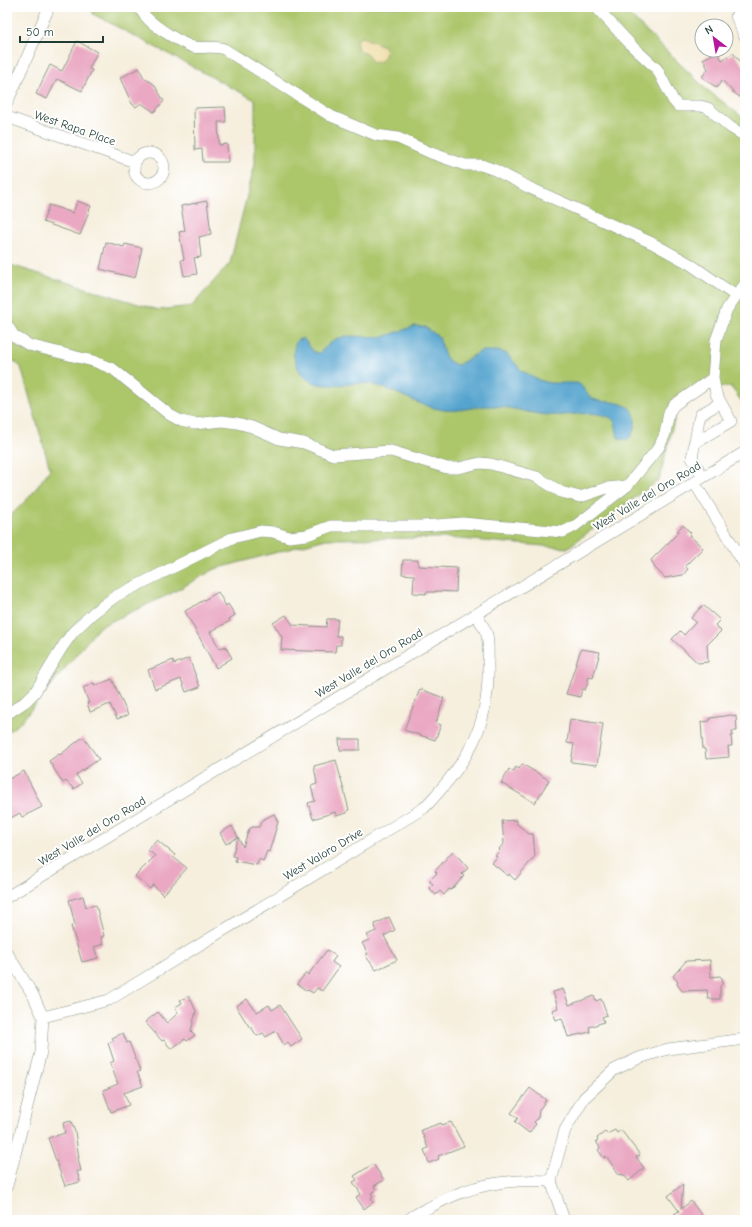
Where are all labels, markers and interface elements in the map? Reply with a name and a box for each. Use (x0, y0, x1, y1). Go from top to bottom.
scale bar (20, 18, 103, 44)
north arrow (694, 18, 734, 58)
text: N (703, 22, 716, 37)
text: 50 m (26, 25, 54, 39)
street label: West Rapa Place (32, 108, 118, 148)
street label: West Valle del Oro Road (591, 458, 703, 534)
street label: West Valle del Oro Road (313, 625, 425, 701)
street label: West Valle del Oro Road (36, 793, 148, 869)
street label: West Valoro Drive (281, 825, 365, 883)

